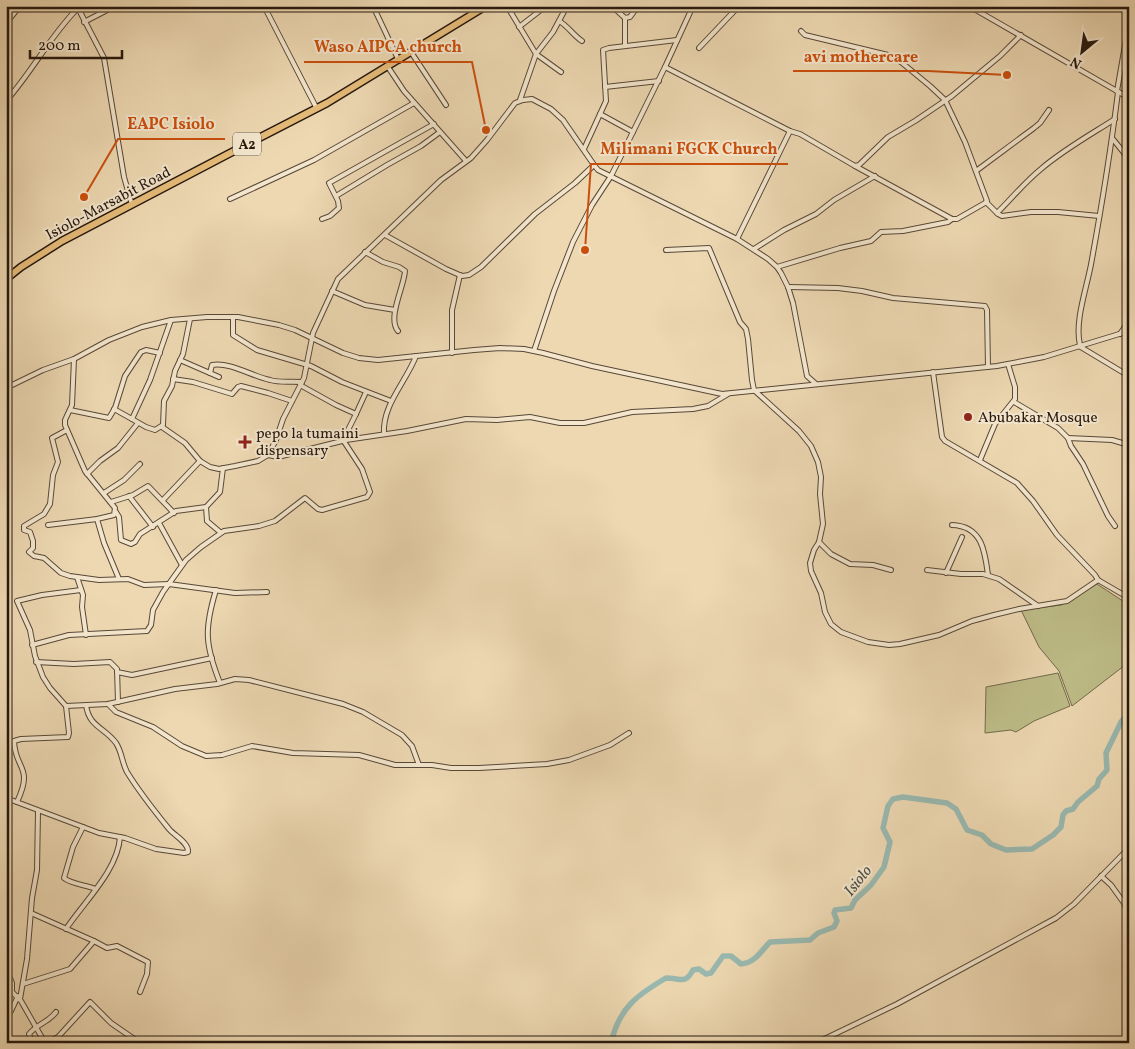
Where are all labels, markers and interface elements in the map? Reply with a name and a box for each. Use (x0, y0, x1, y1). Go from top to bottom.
scale bar (30, 28, 122, 60)
north arrow (1058, 28, 1108, 78)
callout: Waso AIPCA church (304, 31, 472, 62)
text: 200 m (38, 36, 81, 57)
text: Waso AIPCA church (314, 37, 462, 59)
callout: avi mothercare (793, 40, 928, 71)
text: avi mothercare (804, 47, 918, 69)
text: N (1067, 51, 1085, 73)
callout: EAPC Isiolo (118, 108, 225, 139)
text: EAPC Isiolo (127, 114, 215, 136)
road number: A2 (233, 132, 261, 156)
callout: Milimani FGCK Church (591, 133, 788, 164)
text: Milimani FGCK Church (600, 139, 778, 161)
street label: Isiolo-Marsabit Road (42, 162, 175, 246)
place label: Abubakar Mosque (978, 408, 1098, 429)
marker: Abubakar Mosque (962, 411, 974, 423)
place label: pepo la tumaini dispensary (256, 424, 359, 462)
marker: pepo la tumaini dispensary (238, 435, 252, 449)
water label: Isiolo (839, 861, 878, 901)

